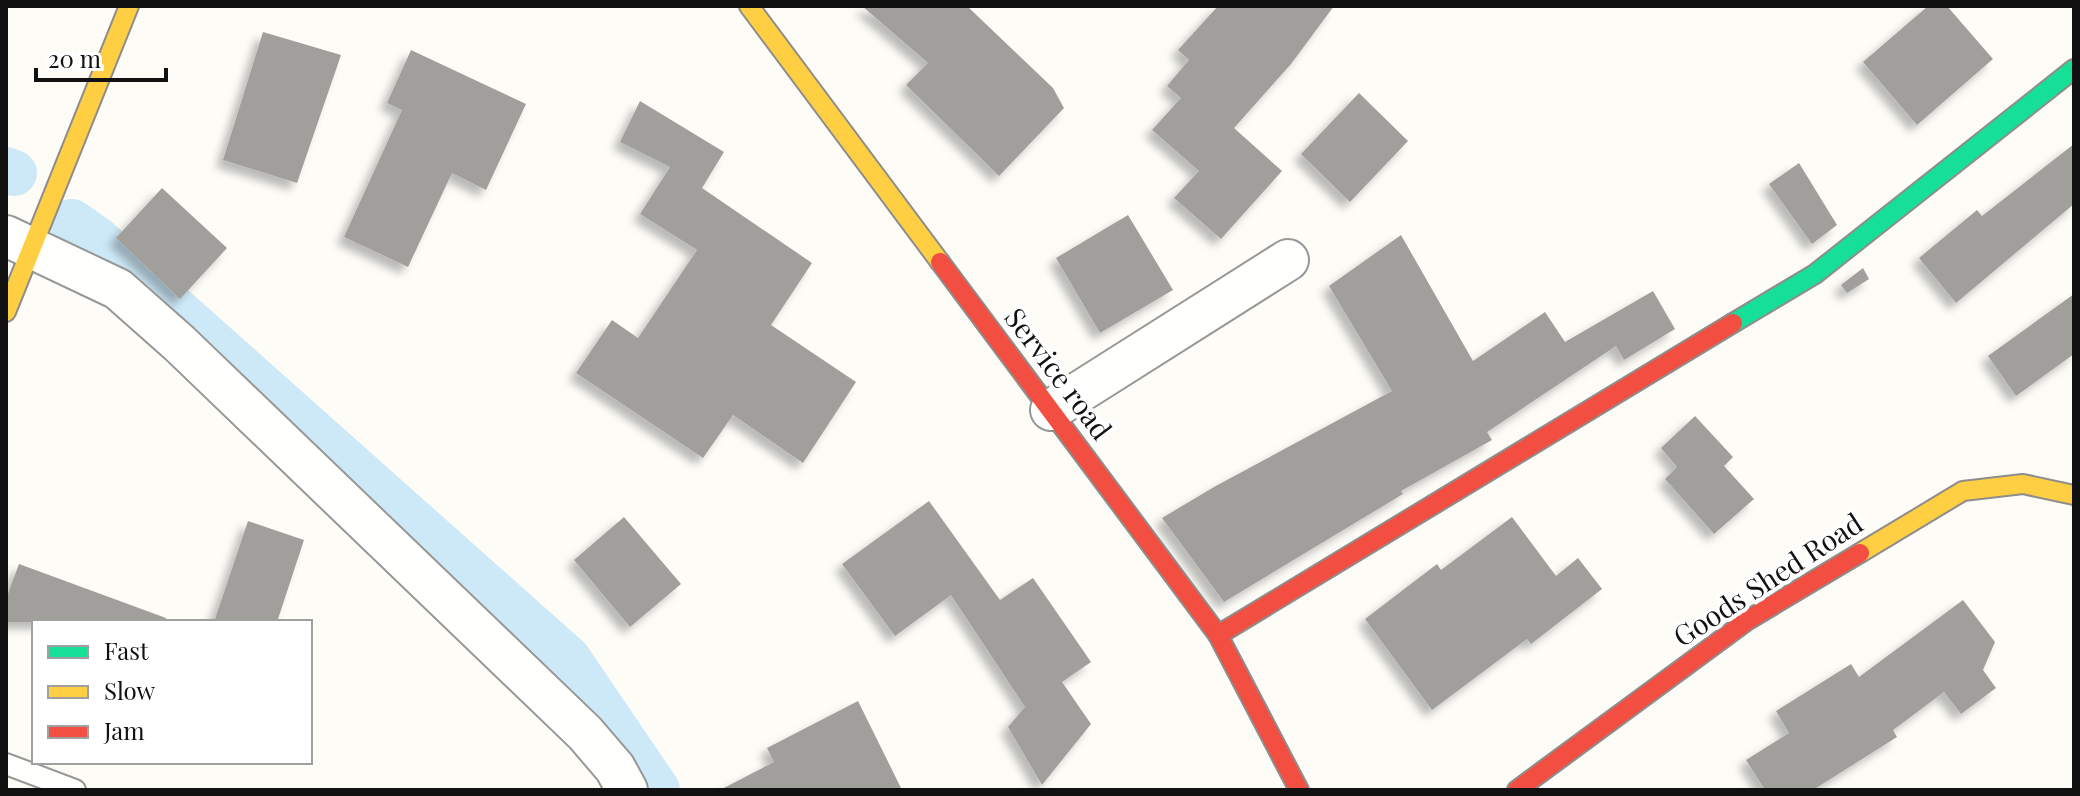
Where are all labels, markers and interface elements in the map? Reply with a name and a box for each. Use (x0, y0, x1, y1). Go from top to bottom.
scale bar (36, 32, 166, 82)
text: 20 m (48, 42, 101, 74)
street label: Service road (998, 300, 1121, 446)
street label: Goods Shed Road (1665, 504, 1869, 654)
legend (32, 620, 312, 764)
text: Fast (104, 634, 149, 666)
text: Slow (104, 674, 156, 706)
text: Jam (103, 714, 145, 746)

